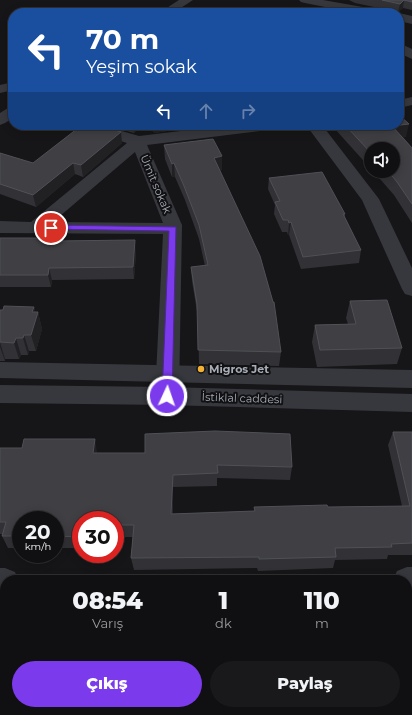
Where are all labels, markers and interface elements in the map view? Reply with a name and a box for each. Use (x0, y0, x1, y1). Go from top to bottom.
text: 70 m (86, 22, 159, 56)
icon: left (20, 24, 72, 76)
text: Yeşim sokak (86, 56, 197, 78)
icon: left (153, 100, 175, 122)
icon: ahead (195, 100, 217, 122)
icon: right (237, 100, 259, 122)
map controls (364, 142, 400, 178)
button: sound (364, 142, 400, 178)
street label: Ümit sokak (137, 153, 175, 216)
pin (34, 211, 68, 245)
icon: arrive (40, 217, 62, 239)
place label: Migros Jet (209, 362, 269, 376)
marker: Migros Jet (196, 364, 206, 374)
position arrow (146, 375, 188, 417)
street label: İstiklal caddesi (201, 390, 283, 406)
speed limit sign: 30 (72, 511, 124, 563)
text: 20 (25, 520, 51, 544)
text: km/h (25, 540, 51, 553)
text: 08:54 (72, 586, 143, 615)
text: 1 (218, 586, 228, 615)
text: 110 (304, 586, 340, 615)
text: Varış (92, 615, 123, 631)
text: dk (215, 615, 232, 631)
text: m (315, 615, 329, 631)
button: Çıkış (12, 661, 202, 707)
button: Paylaş (210, 661, 400, 707)

